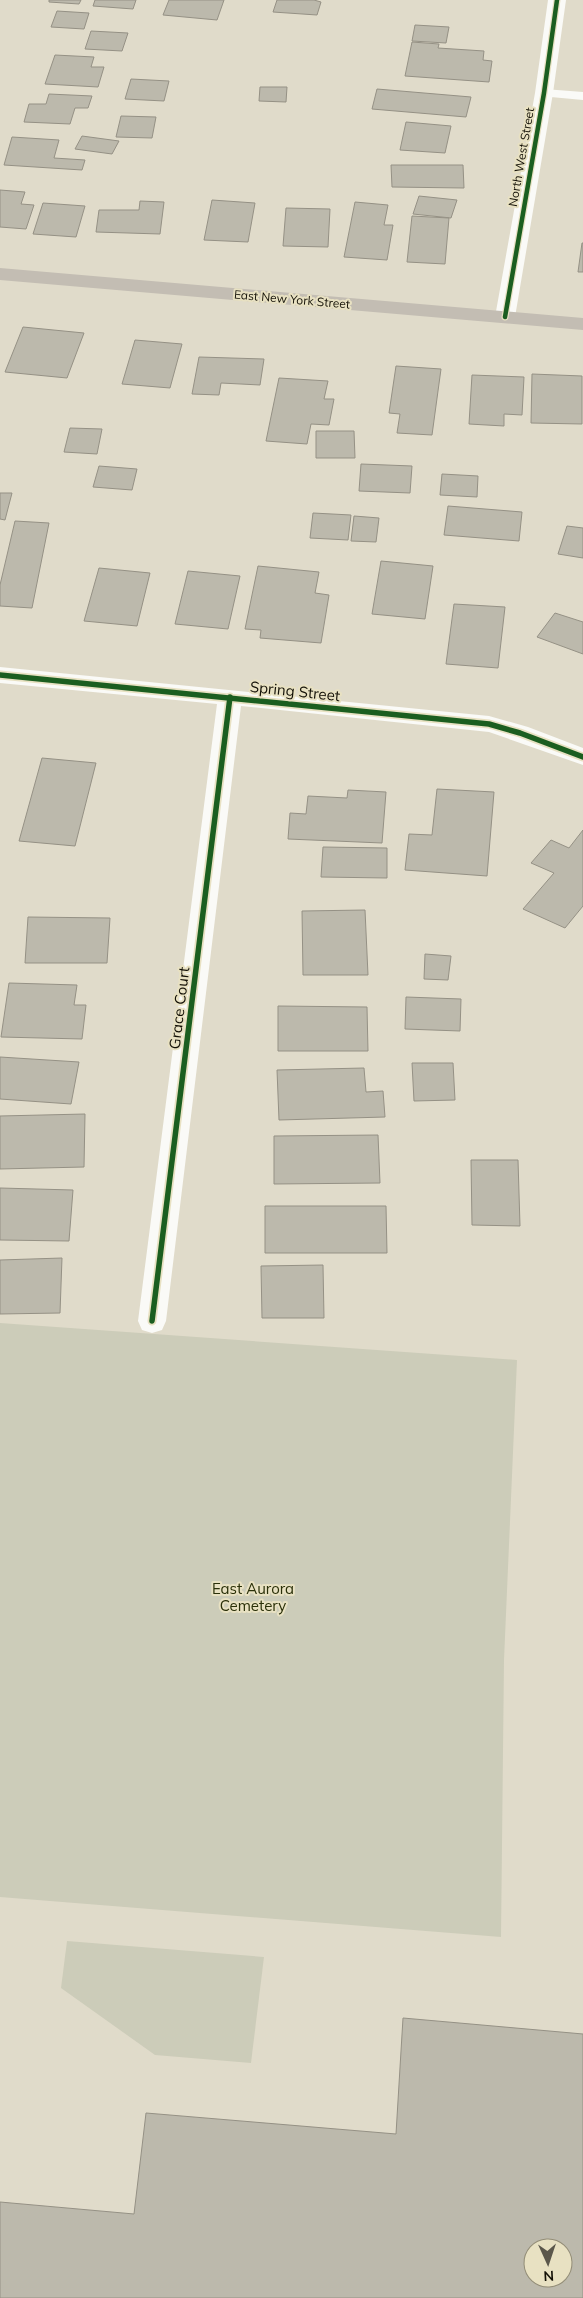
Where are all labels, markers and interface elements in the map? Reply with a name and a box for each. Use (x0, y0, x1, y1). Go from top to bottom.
street label: North West Street (505, 106, 537, 208)
street label: East New York Street (233, 286, 351, 312)
street label: Spring Street (249, 677, 341, 705)
street label: Grace Court (165, 966, 193, 1050)
park label: East Aurora Cemetery (212, 1579, 294, 1615)
north arrow (523, 2238, 573, 2288)
text: N (543, 2267, 554, 2285)

